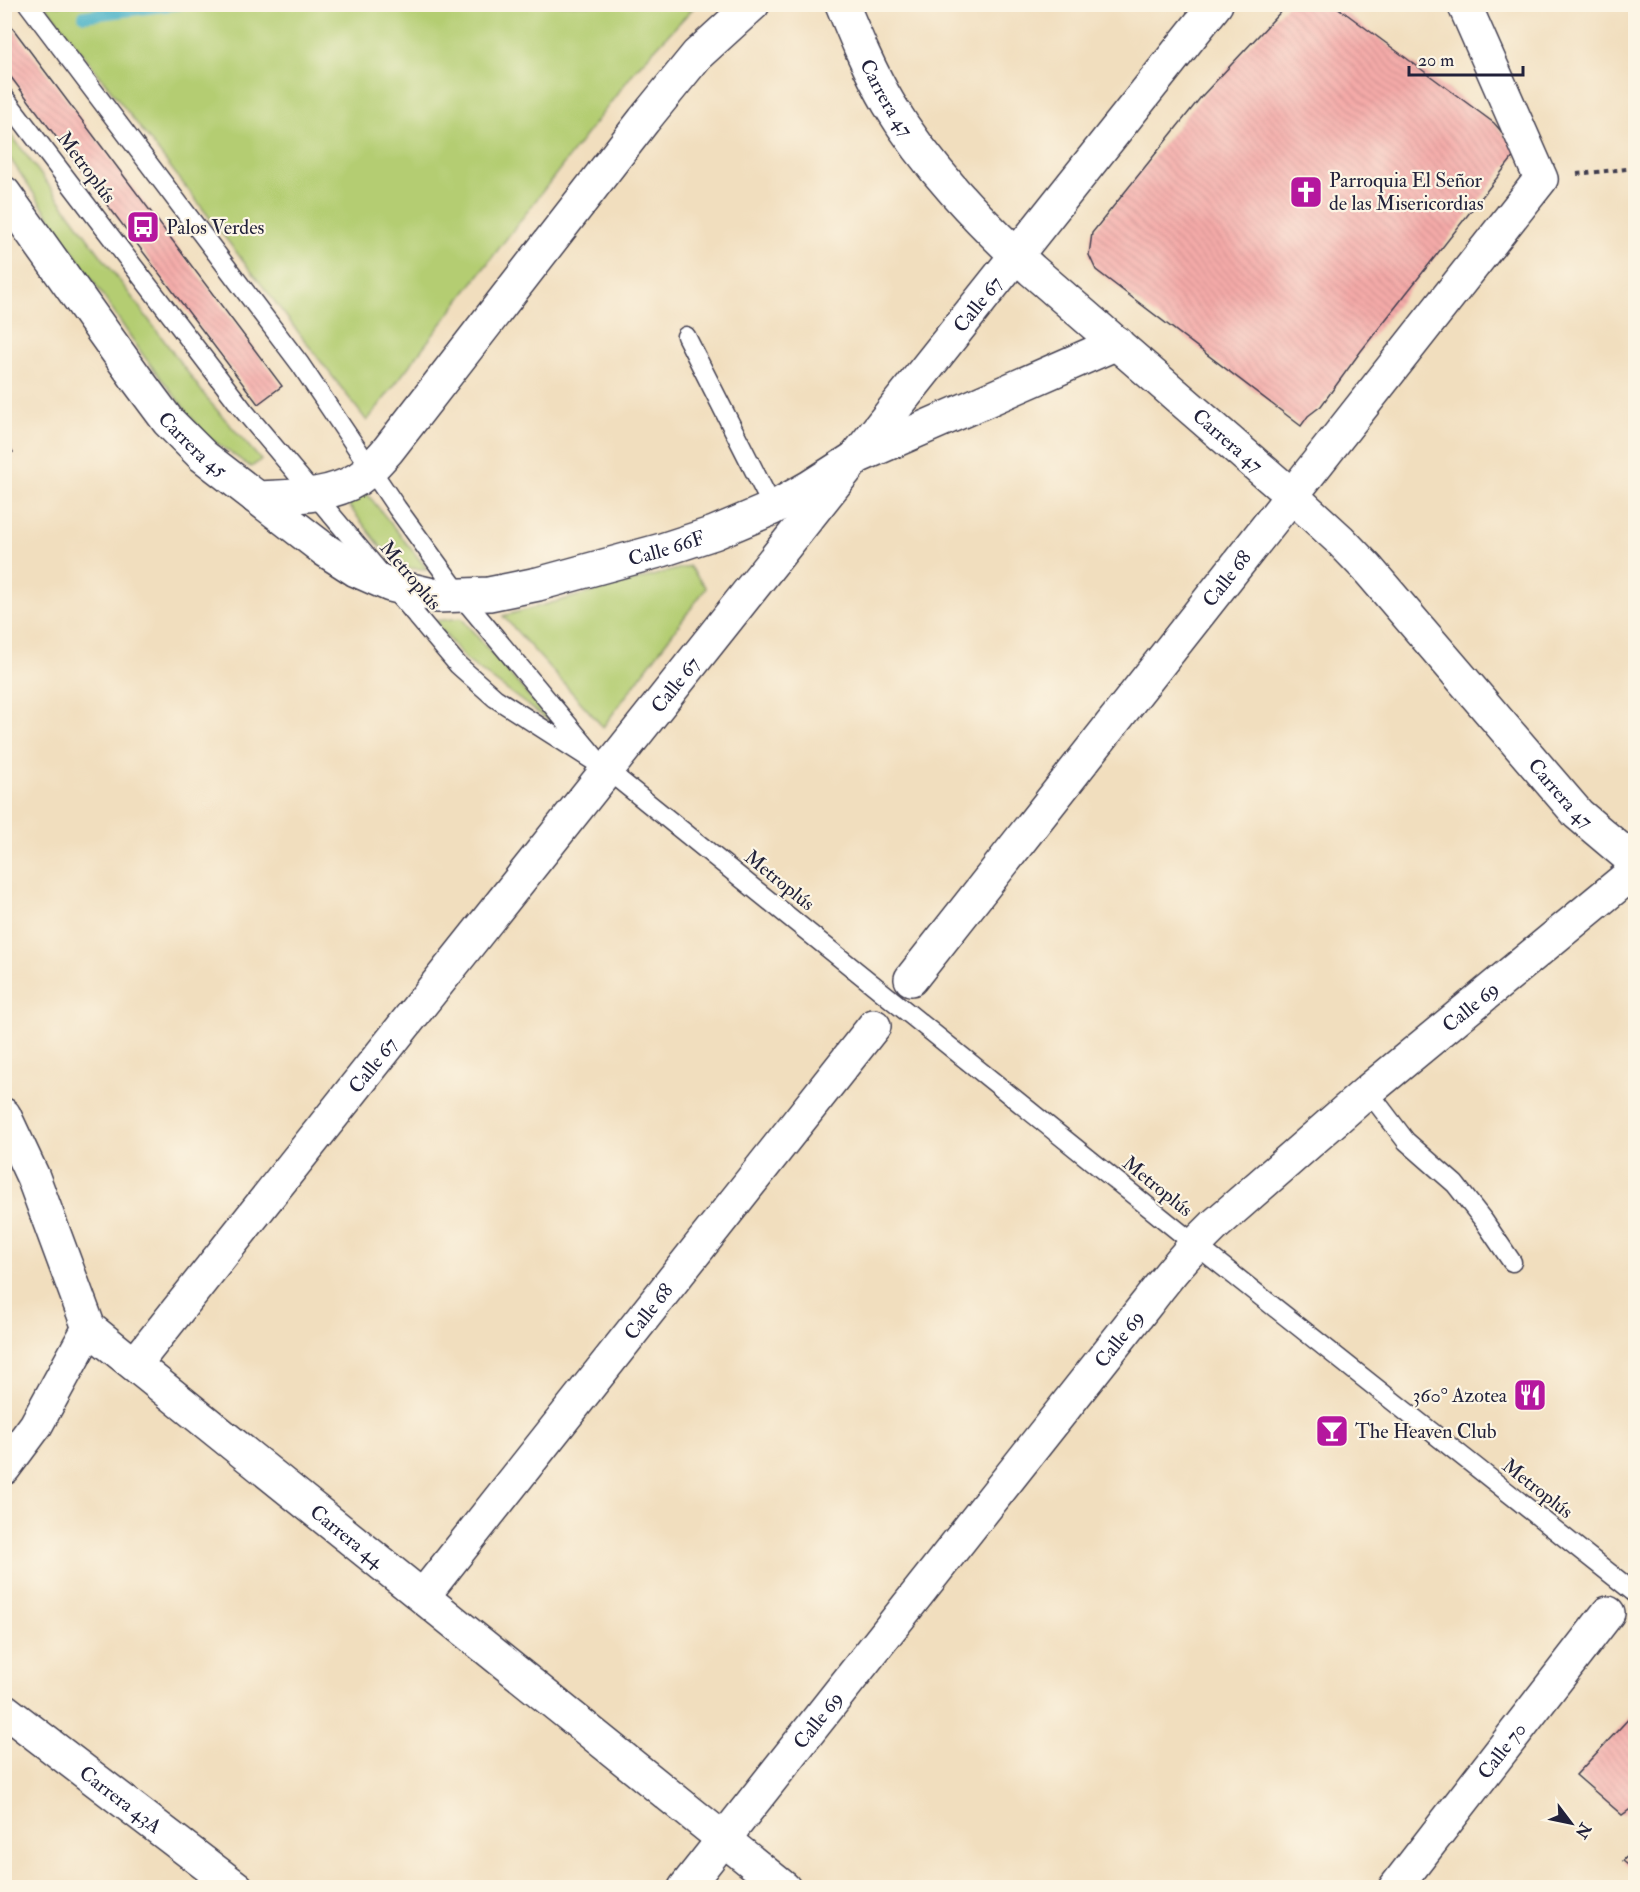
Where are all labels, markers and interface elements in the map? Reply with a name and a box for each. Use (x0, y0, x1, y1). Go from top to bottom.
scale bar (1409, 39, 1523, 77)
text: 20 m (1418, 49, 1454, 72)
street label: Carrera 47 (854, 55, 919, 142)
street label: Metroplús (51, 127, 122, 209)
place label: Parroquia El Señor de las Misericordias (1329, 168, 1484, 216)
church icon: Parroquia El Señor de las Misericordias (1288, 174, 1324, 210)
bus stop icon: Palos Verdes (125, 209, 161, 245)
place label: Palos Verdes (166, 215, 265, 240)
street label: Calle 67 (948, 271, 1008, 338)
street label: Carrera 47 (1187, 403, 1268, 478)
street label: Carrera 45 (152, 407, 232, 483)
street label: Calle 66F (626, 525, 708, 572)
street label: Metroplús (374, 535, 447, 616)
street label: Calle 68 (1197, 545, 1257, 612)
street label: Calle 67 (646, 652, 705, 718)
street label: Carrera 47 (1523, 753, 1598, 834)
street label: Metroplús (739, 845, 820, 917)
street label: Calle 69 (1437, 976, 1504, 1038)
street label: Calle 67 (343, 1032, 403, 1098)
street label: Metroplús (1117, 1151, 1198, 1223)
street label: Calle 68 (619, 1278, 679, 1345)
street label: Calle 69 (1089, 1305, 1150, 1373)
restaurant icon: 360° Azotea (1512, 1377, 1548, 1413)
place label: 360° Azotea (1413, 1383, 1508, 1408)
bar icon: The Heaven Club (1314, 1413, 1350, 1449)
place label: The Heaven Club (1355, 1419, 1497, 1444)
street label: Metroplús (1497, 1453, 1578, 1525)
street label: Carrera 44 (305, 1499, 390, 1574)
street label: Calle 69 (788, 1687, 848, 1754)
street label: Calle 70 (1472, 1717, 1532, 1784)
street label: Carrera 43A (74, 1760, 167, 1839)
north arrow (1541, 1793, 1601, 1853)
text: N (1570, 1818, 1596, 1842)

